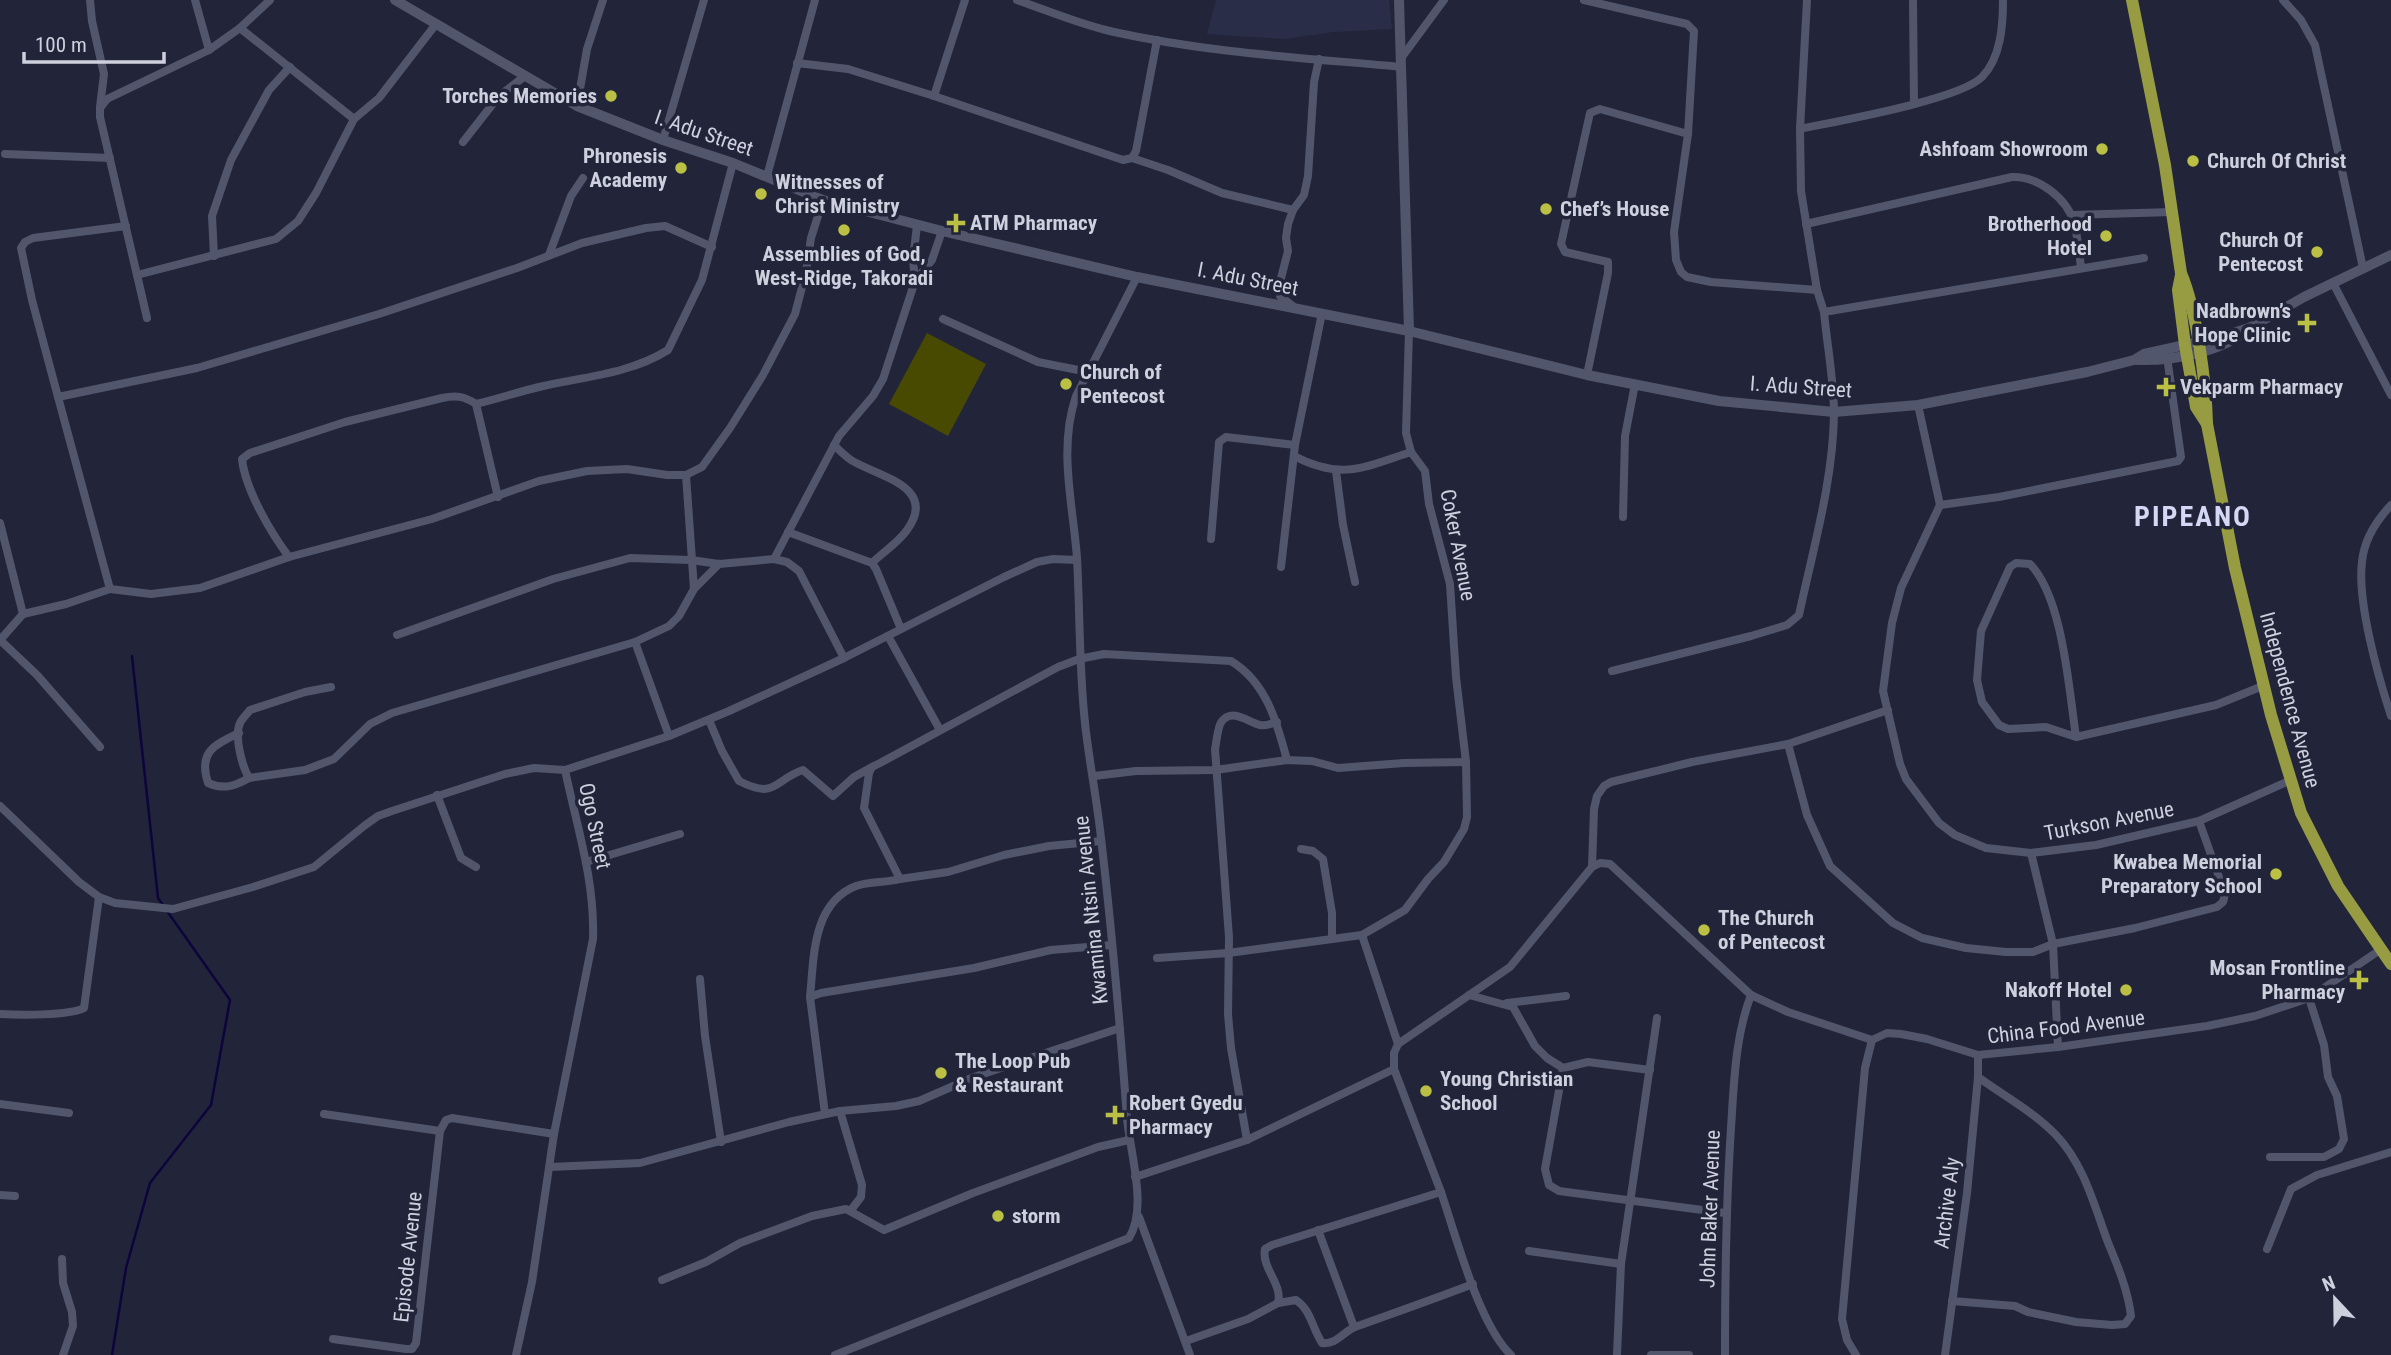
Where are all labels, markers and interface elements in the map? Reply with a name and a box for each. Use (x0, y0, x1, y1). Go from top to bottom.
scale bar (24, 21, 164, 65)
text: 100 m (35, 33, 87, 57)
place label: Torches Memories (442, 84, 597, 108)
marker: Torches Memories (603, 88, 619, 104)
street label: I. Adu Street (652, 105, 756, 161)
place label: Ashfoam Showroom (1919, 137, 2088, 161)
marker: Ashfoam Showroom (2094, 141, 2110, 157)
place label: Phronesis Academy (583, 144, 668, 192)
place label: Church Of Christ (2207, 149, 2346, 173)
marker: Church Of Christ (2185, 153, 2201, 169)
marker: Phronesis Academy (673, 160, 689, 176)
place label: Witnesses of Christ Ministry (775, 170, 900, 218)
marker: Witnesses of Christ Ministry (753, 186, 769, 202)
place label: Chef’s House (1560, 197, 1669, 221)
marker: Chef’s House (1538, 201, 1554, 217)
place label: ATM Pharmacy (970, 211, 1098, 235)
place label: Brotherhood Hotel (1988, 212, 2092, 260)
marker: ATM Pharmacy (948, 215, 964, 231)
marker: Assemblies of God, West-Ridge, Takoradi (836, 222, 852, 238)
marker: Brotherhood Hotel (2098, 228, 2114, 244)
place label: Church Of Pentecost (2218, 228, 2303, 276)
place label: Assemblies of God, West-Ridge, Takoradi (755, 242, 933, 290)
marker: Church Of Pentecost (2309, 244, 2325, 260)
street label: I. Adu Street (1195, 257, 1301, 301)
place label: Nadbrown’s Hope Clinic (2195, 299, 2291, 347)
marker: Nadbrown’s Hope Clinic (2297, 313, 2317, 333)
place label: Church of Pentecost (1080, 360, 1165, 408)
street label: I. Adu Street (1749, 371, 1853, 403)
place label: Vekparm Pharmacy (2180, 375, 2344, 399)
marker: Church of Pentecost (1058, 376, 1074, 392)
marker: Vekparm Pharmacy (2158, 379, 2174, 395)
street label: Coker Avenue (1435, 487, 1481, 603)
district label: PIPEANO (2134, 500, 2252, 533)
street label: Independence Avenue (2255, 609, 2325, 791)
street label: Ogo Street (574, 781, 616, 871)
street label: Turkson Avenue (2042, 797, 2176, 845)
street label: Kwamina Ntsin Avenue (1069, 814, 1113, 1005)
place label: Kwabea Memorial Preparatory School (2101, 850, 2262, 898)
marker: Kwabea Memorial Preparatory School (2268, 866, 2284, 882)
place label: The Church of Pentecost (1718, 906, 1825, 954)
marker: The Church of Pentecost (1696, 922, 1712, 938)
place label: Mosan Frontline Pharmacy (2210, 956, 2346, 1004)
marker: Mosan Frontline Pharmacy (2351, 972, 2367, 988)
place label: Nakoff Hotel (2005, 978, 2112, 1002)
marker: Nakoff Hotel (2118, 982, 2134, 998)
street label: China Food Avenue (1986, 1005, 2146, 1049)
place label: The Loop Pub & Restaurant (955, 1049, 1070, 1097)
marker: The Loop Pub & Restaurant (933, 1065, 949, 1081)
place label: Young Christian School (1440, 1067, 1573, 1115)
marker: Young Christian School (1418, 1083, 1434, 1099)
place label: Robert Gyedu Pharmacy (1129, 1091, 1243, 1139)
marker: Robert Gyedu Pharmacy (1107, 1107, 1123, 1123)
street label: John Baker Avenue (1695, 1129, 1725, 1288)
street label: Archive Aly (1929, 1156, 1965, 1250)
street label: Episode Avenue (389, 1190, 427, 1324)
place label: storm (1012, 1204, 1061, 1228)
marker: storm (990, 1208, 1006, 1224)
north arrow (2300, 1264, 2370, 1334)
text: N (2319, 1271, 2339, 1297)

